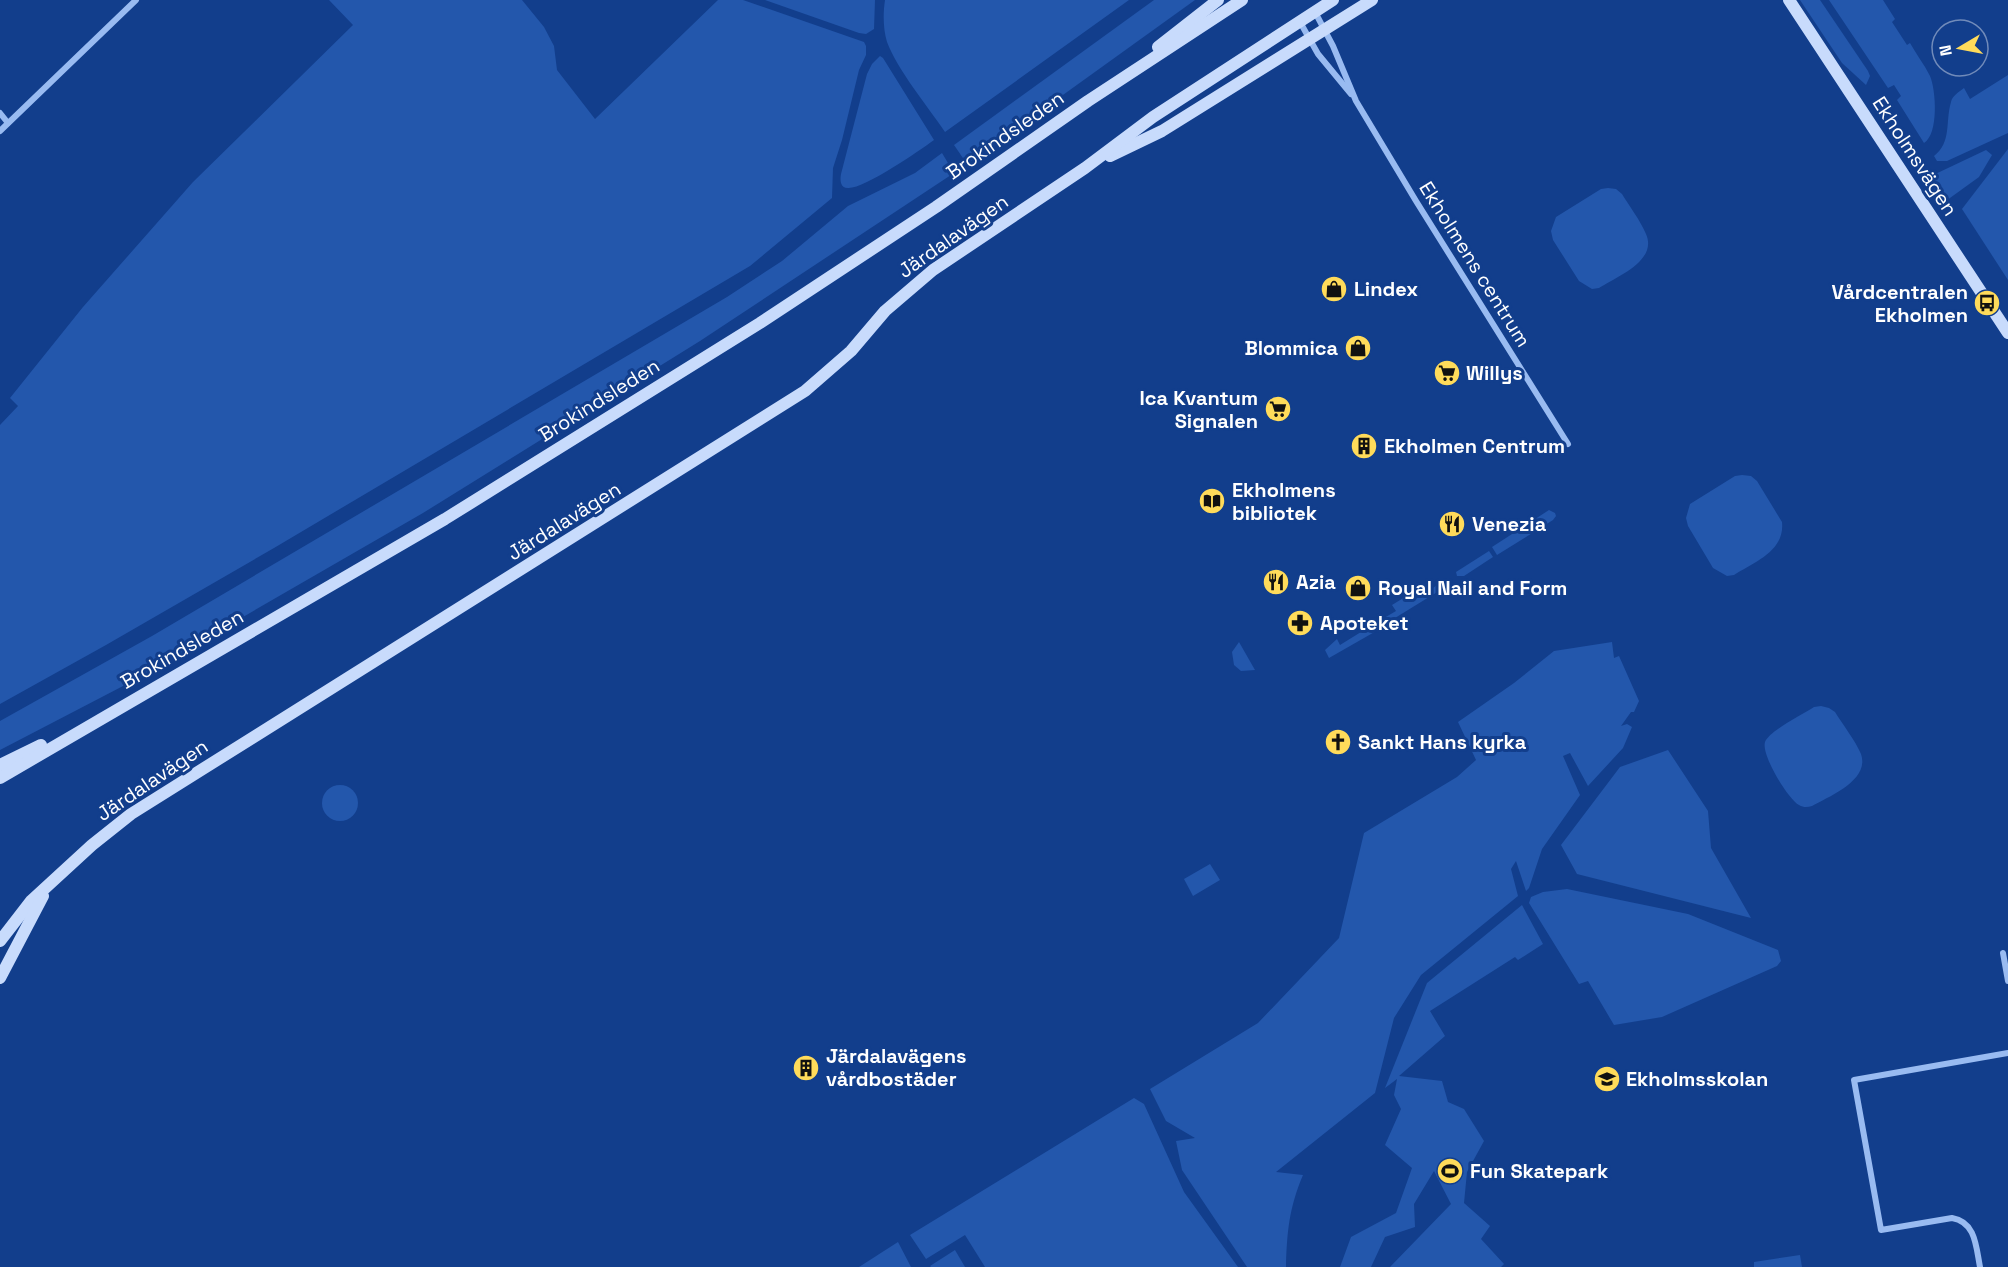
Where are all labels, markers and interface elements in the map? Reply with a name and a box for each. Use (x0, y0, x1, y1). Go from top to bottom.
north arrow (1930, 18, 1990, 78)
text: N (1934, 43, 1957, 58)
street label: Brokindsleden (941, 85, 1069, 185)
street label: Ekholmsvägen (1867, 91, 1963, 221)
street label: Ekholmens centrum (1414, 176, 1536, 352)
street label: Järdalavägen (893, 188, 1013, 284)
shop icon: Lindex (1319, 274, 1349, 304)
place label: Lindex (1354, 276, 1418, 302)
place label: Vårdcentralen Ekholmen (1832, 279, 1968, 328)
bus stop icon: Vårdcentralen Ekholmen (1972, 288, 2002, 318)
shop icon: Blommica (1343, 333, 1373, 363)
place label: Blommica (1244, 335, 1338, 361)
street label: Brokindsleden (534, 352, 664, 448)
supermarket icon: Willys (1432, 358, 1462, 388)
place label: Willys (1466, 360, 1523, 386)
place label: Ica Kvantum Signalen (1140, 385, 1258, 434)
supermarket icon: Ica Kvantum Signalen (1263, 394, 1293, 424)
building icon: Ekholmen Centrum (1349, 431, 1379, 461)
place label: Ekholmen Centrum (1384, 433, 1565, 459)
street label: Järdalavägen (502, 476, 626, 566)
place label: Ekholmens bibliotek (1232, 477, 1336, 526)
library icon: Ekholmens bibliotek (1197, 486, 1227, 516)
restaurant icon: Venezia (1437, 509, 1467, 539)
place label: Venezia (1472, 511, 1547, 537)
restaurant icon: Azia (1261, 567, 1291, 597)
place label: Azia (1296, 569, 1336, 595)
shop icon: Royal Nail and Form (1343, 573, 1373, 603)
place label: Royal Nail and Form (1378, 575, 1567, 601)
street label: Brokindsleden (116, 603, 248, 695)
pharmacy icon: Apoteket (1285, 608, 1315, 638)
place label: Apoteket (1320, 610, 1409, 636)
church icon: Sankt Hans kyrka (1323, 727, 1353, 757)
place label: Sankt Hans kyrka (1358, 729, 1527, 755)
street label: Järdalavägen (91, 733, 213, 827)
place label: Järdalavägens vårdbostäder (826, 1043, 966, 1092)
building icon: Järdalavägens vårdbostäder (791, 1053, 821, 1083)
school or university icon: Ekholmsskolan (1592, 1064, 1622, 1094)
place label: Ekholmsskolan (1626, 1066, 1768, 1092)
sports icon: Fun Skatepark (1435, 1156, 1465, 1186)
place label: Fun Skatepark (1470, 1158, 1608, 1184)

